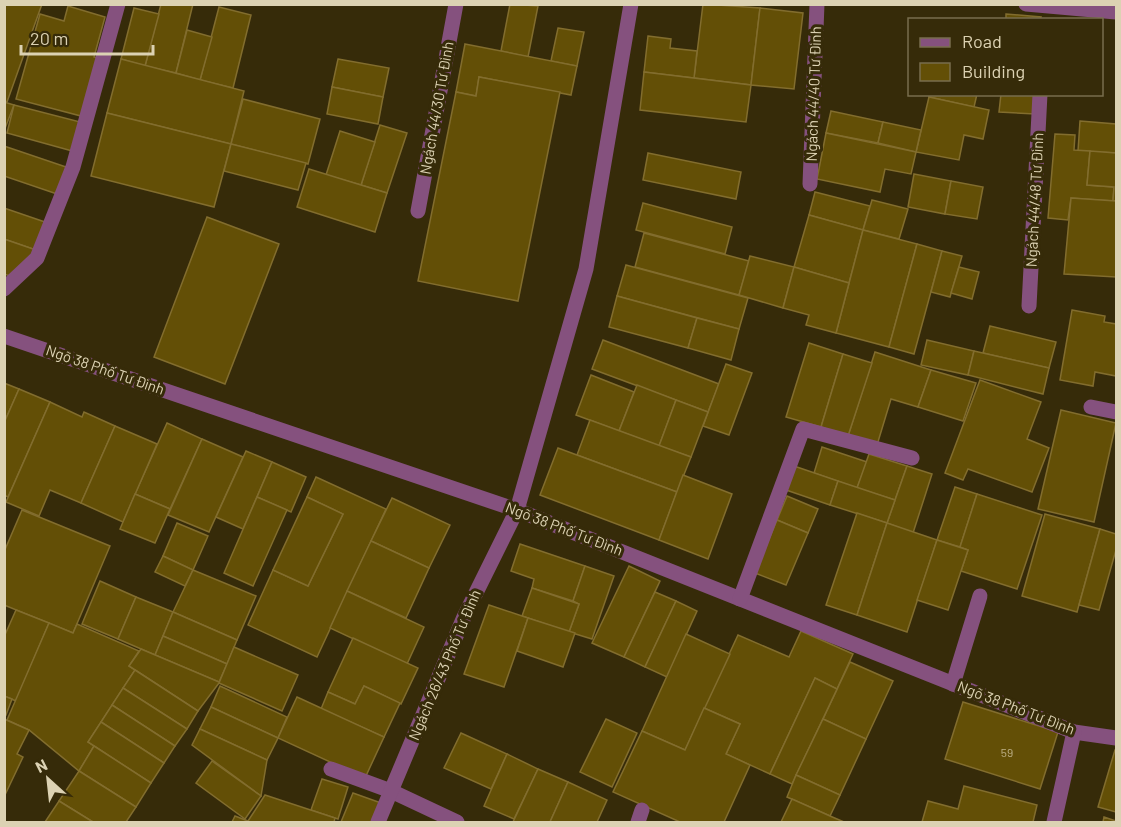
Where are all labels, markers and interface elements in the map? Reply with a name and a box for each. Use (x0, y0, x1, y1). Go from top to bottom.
scale bar (21, 18, 153, 56)
legend (908, 18, 1103, 96)
street label: Ngách 44/40 Tư Đình (802, 26, 824, 162)
text: 20 m (30, 27, 68, 49)
text: Road (962, 30, 1002, 52)
street label: Ngách 44/30 Tư Đình (415, 40, 457, 176)
text: Building (962, 60, 1025, 82)
street label: Ngách 44/48 Tư Đình (1021, 132, 1047, 268)
street label: Ngõ 38 Phố Tư Đình (44, 340, 167, 398)
street label: Ngõ 38 Phố Tư Đình (503, 497, 626, 559)
street label: Ngách 26/43 Phố Tư Đình (404, 587, 484, 743)
street label: Ngõ 38 Phố Tư Đình (955, 676, 1078, 738)
house number: 59 (1001, 745, 1013, 759)
north arrow (18, 749, 78, 809)
text: N (32, 754, 50, 776)

